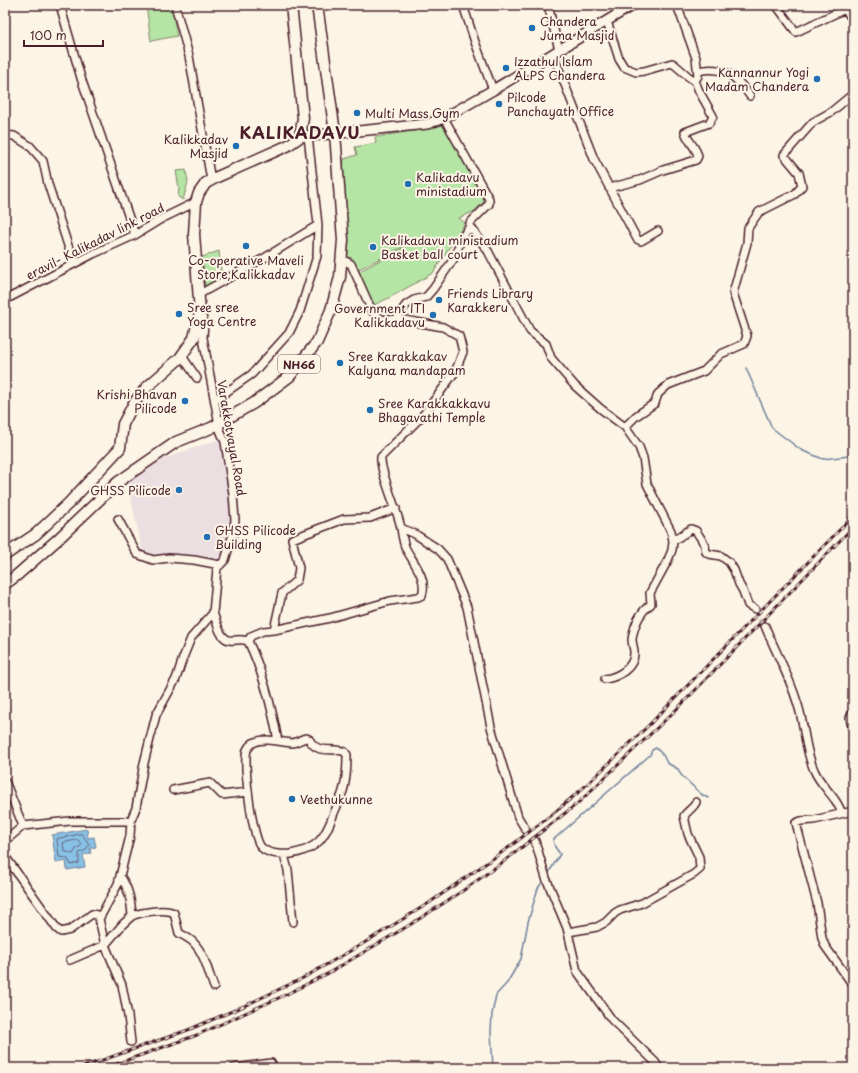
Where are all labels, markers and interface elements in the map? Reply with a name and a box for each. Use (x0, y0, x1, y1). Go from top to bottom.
place label: Chandera Juma Masjid (540, 12, 615, 44)
scale bar (24, 22, 103, 48)
marker: Chandera Juma Masjid (527, 23, 537, 33)
text: 100 m (30, 26, 67, 44)
place label: Izzathul Islam ALPS Chandera (514, 52, 606, 84)
marker: Izzathul Islam ALPS Chandera (501, 63, 511, 73)
place label: Kannannur Yogi Madam Chandera (705, 63, 810, 95)
marker: Kannannur Yogi Madam Chandera (812, 74, 822, 84)
place label: Pilcode Panchayath Office (507, 88, 614, 120)
marker: Pilcode Panchayath Office (494, 99, 504, 109)
place label: Multi Mass Gym (365, 104, 460, 122)
marker: Multi Mass Gym (352, 108, 362, 118)
district label: KALIKADAVU (240, 120, 360, 144)
place label: Kalikkadav Masjid (164, 130, 229, 162)
marker: Kalikkadav Masjid (231, 141, 241, 151)
place label: Kalikadavu ministadium (416, 168, 487, 200)
marker: Kalikadavu ministadium (403, 179, 413, 189)
street label: eravil- Kalikadav link road (23, 198, 167, 284)
place label: Kalikadavu ministadium Basket ball court (381, 231, 519, 263)
marker: Co-operative Maveli Store,Kalikkadav (241, 241, 251, 251)
marker: Kalikadavu ministadium Basket ball court (368, 242, 378, 252)
place label: Co-operative Maveli Store,Kalikkadav (188, 251, 304, 283)
place label: Friends Library Karakkeru (447, 284, 533, 316)
marker: Friends Library Karakkeru (434, 295, 444, 305)
place label: Sree sree Yoga Centre (187, 298, 256, 330)
place label: Government ITI Kalikkadavu (334, 299, 425, 331)
marker: Sree sree Yoga Centre (174, 309, 184, 319)
marker: Government ITI Kalikkadavu (428, 310, 438, 320)
place label: Sree Karakkakav Kalyana mandapam (348, 347, 466, 379)
road number: NH66 (278, 355, 320, 373)
marker: Sree Karakkakav Kalyana mandapam (335, 358, 345, 368)
street label: Varakkotvayal Road (213, 379, 251, 497)
place label: Krishi Bhavan Pilicode (96, 385, 177, 417)
place label: Sree Karakkakkavu Bhagavathi Temple (378, 394, 490, 426)
marker: Krishi Bhavan Pilicode (180, 396, 190, 406)
marker: Sree Karakkakkavu Bhagavathi Temple (365, 405, 375, 415)
place label: GHSS Pilicode (90, 481, 171, 499)
marker: GHSS Pilicode (174, 485, 184, 495)
place label: GHSS Pilicode Building (215, 521, 296, 553)
marker: GHSS Pilicode Building (202, 532, 212, 542)
place label: Veethukunne (300, 790, 373, 808)
marker: Veethukunne (287, 794, 297, 804)

